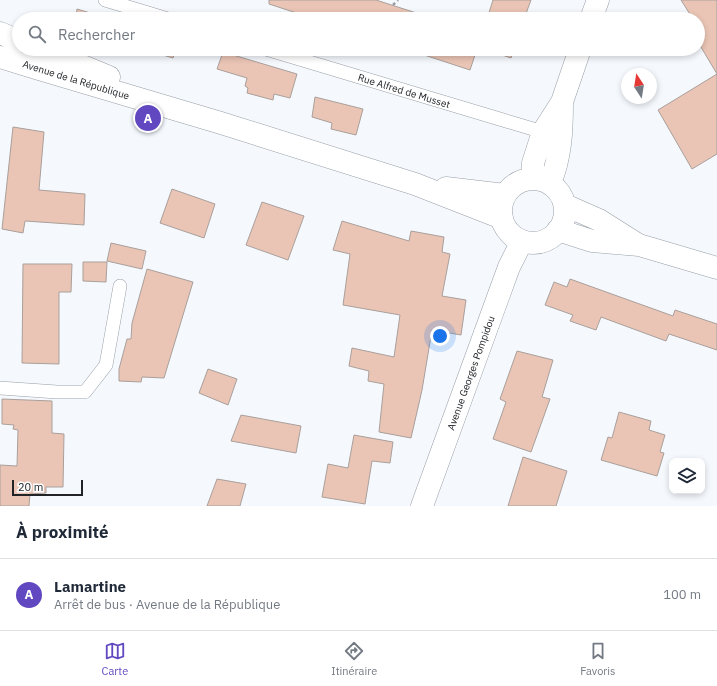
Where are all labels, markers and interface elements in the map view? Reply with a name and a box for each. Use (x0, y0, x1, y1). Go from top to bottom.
search box (12, 12, 705, 56)
icon: search (26, 23, 48, 45)
text: Rechercher (58, 25, 135, 44)
street label: Avenue de la République (21, 58, 131, 103)
north arrow (621, 68, 657, 104)
street label: Rue Alfred de Musset (356, 71, 452, 111)
pin: A (135, 103, 161, 133)
street label: Avenue Georges Pompidou (444, 314, 498, 432)
your location (430, 326, 450, 346)
map controls (669, 458, 705, 494)
button: layers (669, 458, 705, 494)
scale bar (12, 478, 83, 497)
text: 20 m (18, 480, 43, 494)
text: À proximité (16, 521, 109, 543)
text: Lamartine (54, 577, 126, 596)
text: A (25, 586, 33, 603)
text: 100 m (663, 586, 701, 603)
text: Arrêt de bus · Avenue de la République (54, 596, 280, 613)
tab: Carte (102, 640, 128, 678)
tab: Itinéraire (331, 640, 377, 678)
tab: Favoris (580, 640, 615, 678)

